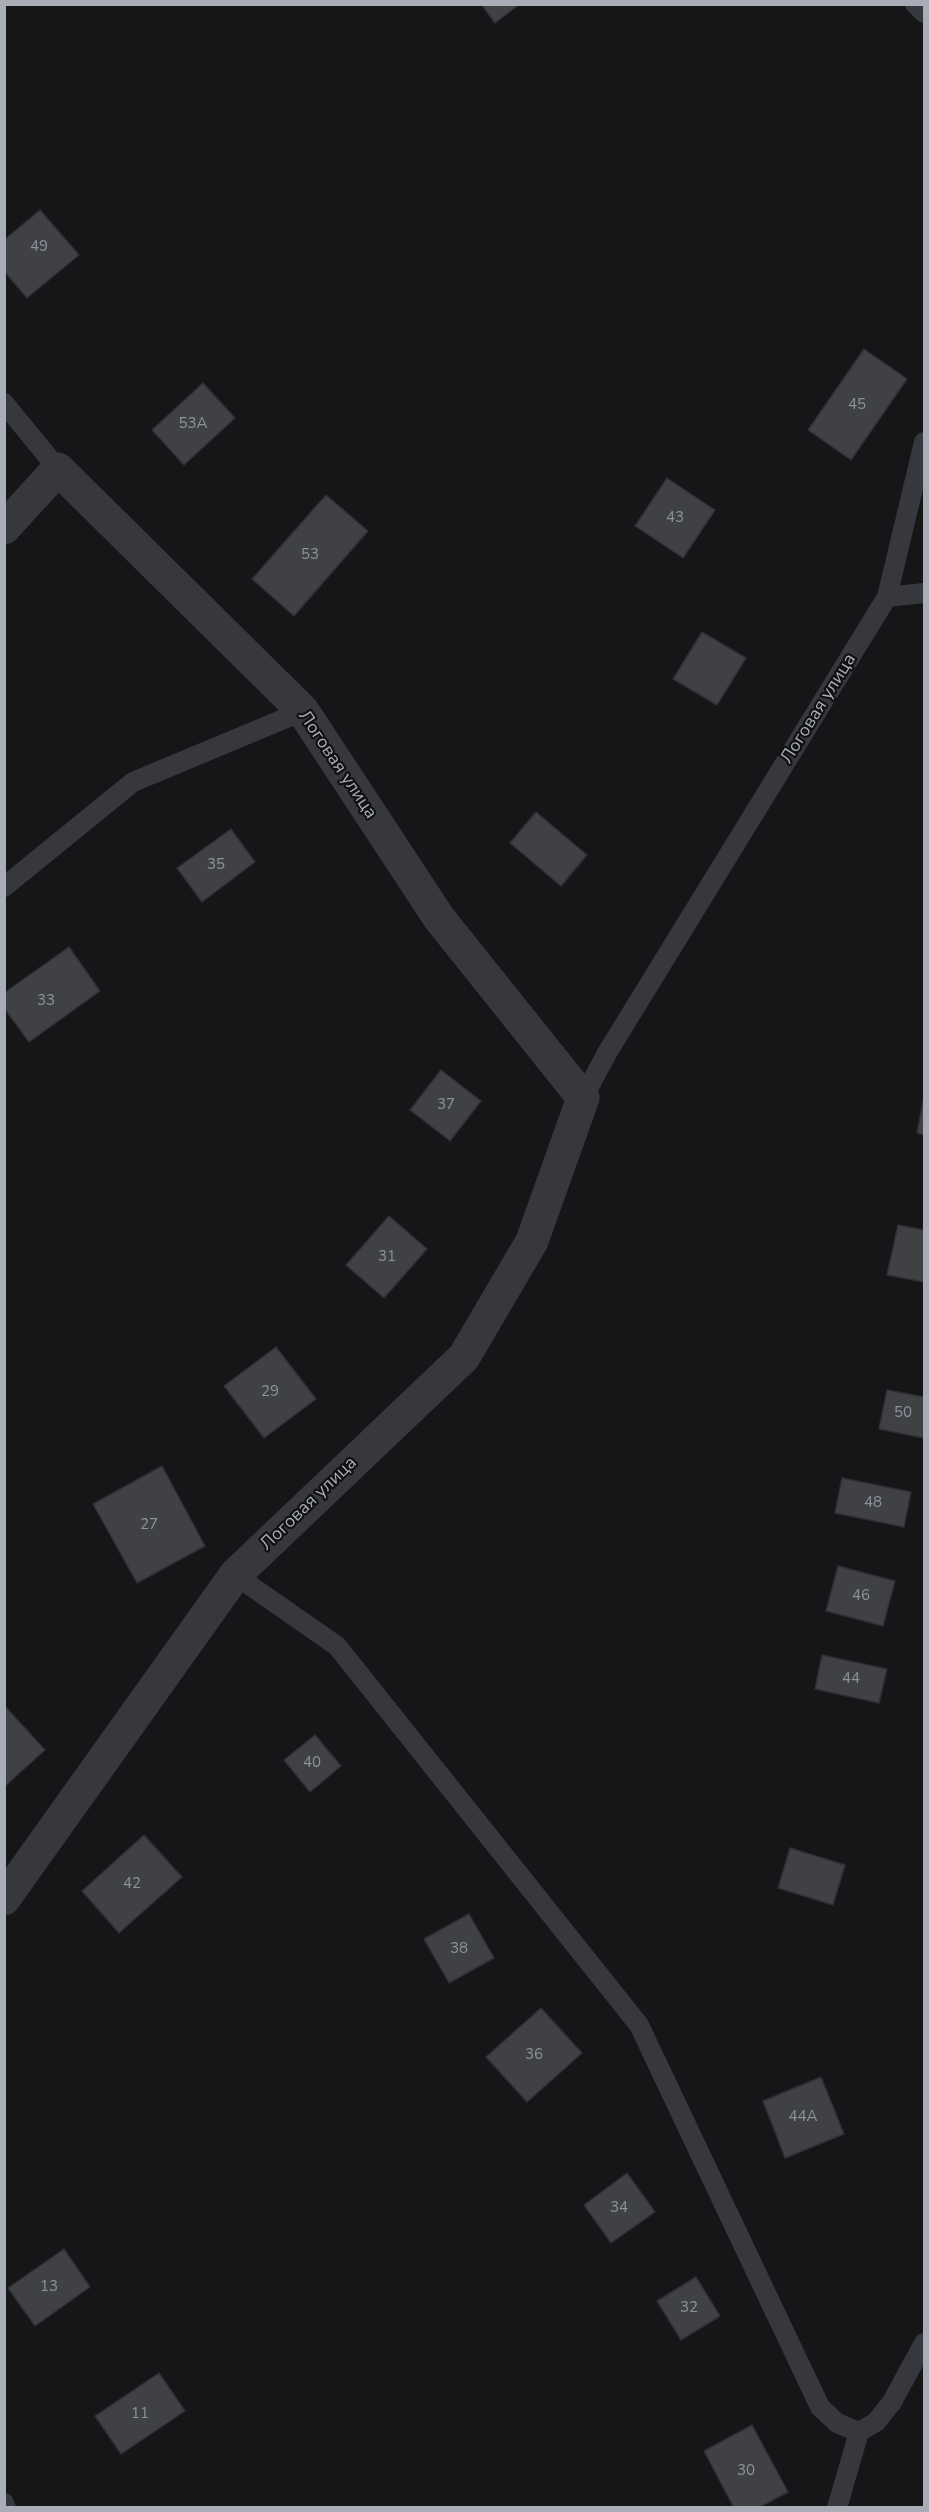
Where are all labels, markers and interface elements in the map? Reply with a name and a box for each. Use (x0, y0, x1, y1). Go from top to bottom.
house number: 49 (30, 238, 48, 256)
house number: 45 (848, 396, 866, 414)
house number: 53А (179, 415, 207, 433)
house number: 43 (666, 509, 684, 527)
house number: 53 (301, 546, 319, 564)
street label: Логовая улица (777, 650, 861, 768)
street label: Логовая улица (293, 707, 381, 823)
house number: 35 (207, 856, 225, 874)
house number: 33 (37, 992, 55, 1010)
house number: 37 (437, 1096, 455, 1114)
house number: 31 (378, 1248, 396, 1266)
house number: 29 (261, 1383, 279, 1401)
house number: 50 (894, 1404, 912, 1422)
street label: Логовая улица (256, 1453, 362, 1555)
house number: 48 (864, 1494, 882, 1512)
house number: 27 (140, 1516, 158, 1534)
house number: 46 (852, 1587, 870, 1605)
house number: 44 (842, 1670, 860, 1688)
house number: 40 (303, 1754, 321, 1772)
house number: 42 (123, 1875, 141, 1893)
house number: 38 (450, 1940, 468, 1958)
house number: 36 (525, 2046, 543, 2064)
house number: 44А (789, 2108, 817, 2126)
house number: 34 (610, 2199, 628, 2217)
house number: 13 (40, 2278, 58, 2296)
house number: 32 (680, 2299, 698, 2317)
house number: 11 (131, 2405, 149, 2423)
house number: 30 (737, 2462, 755, 2480)

